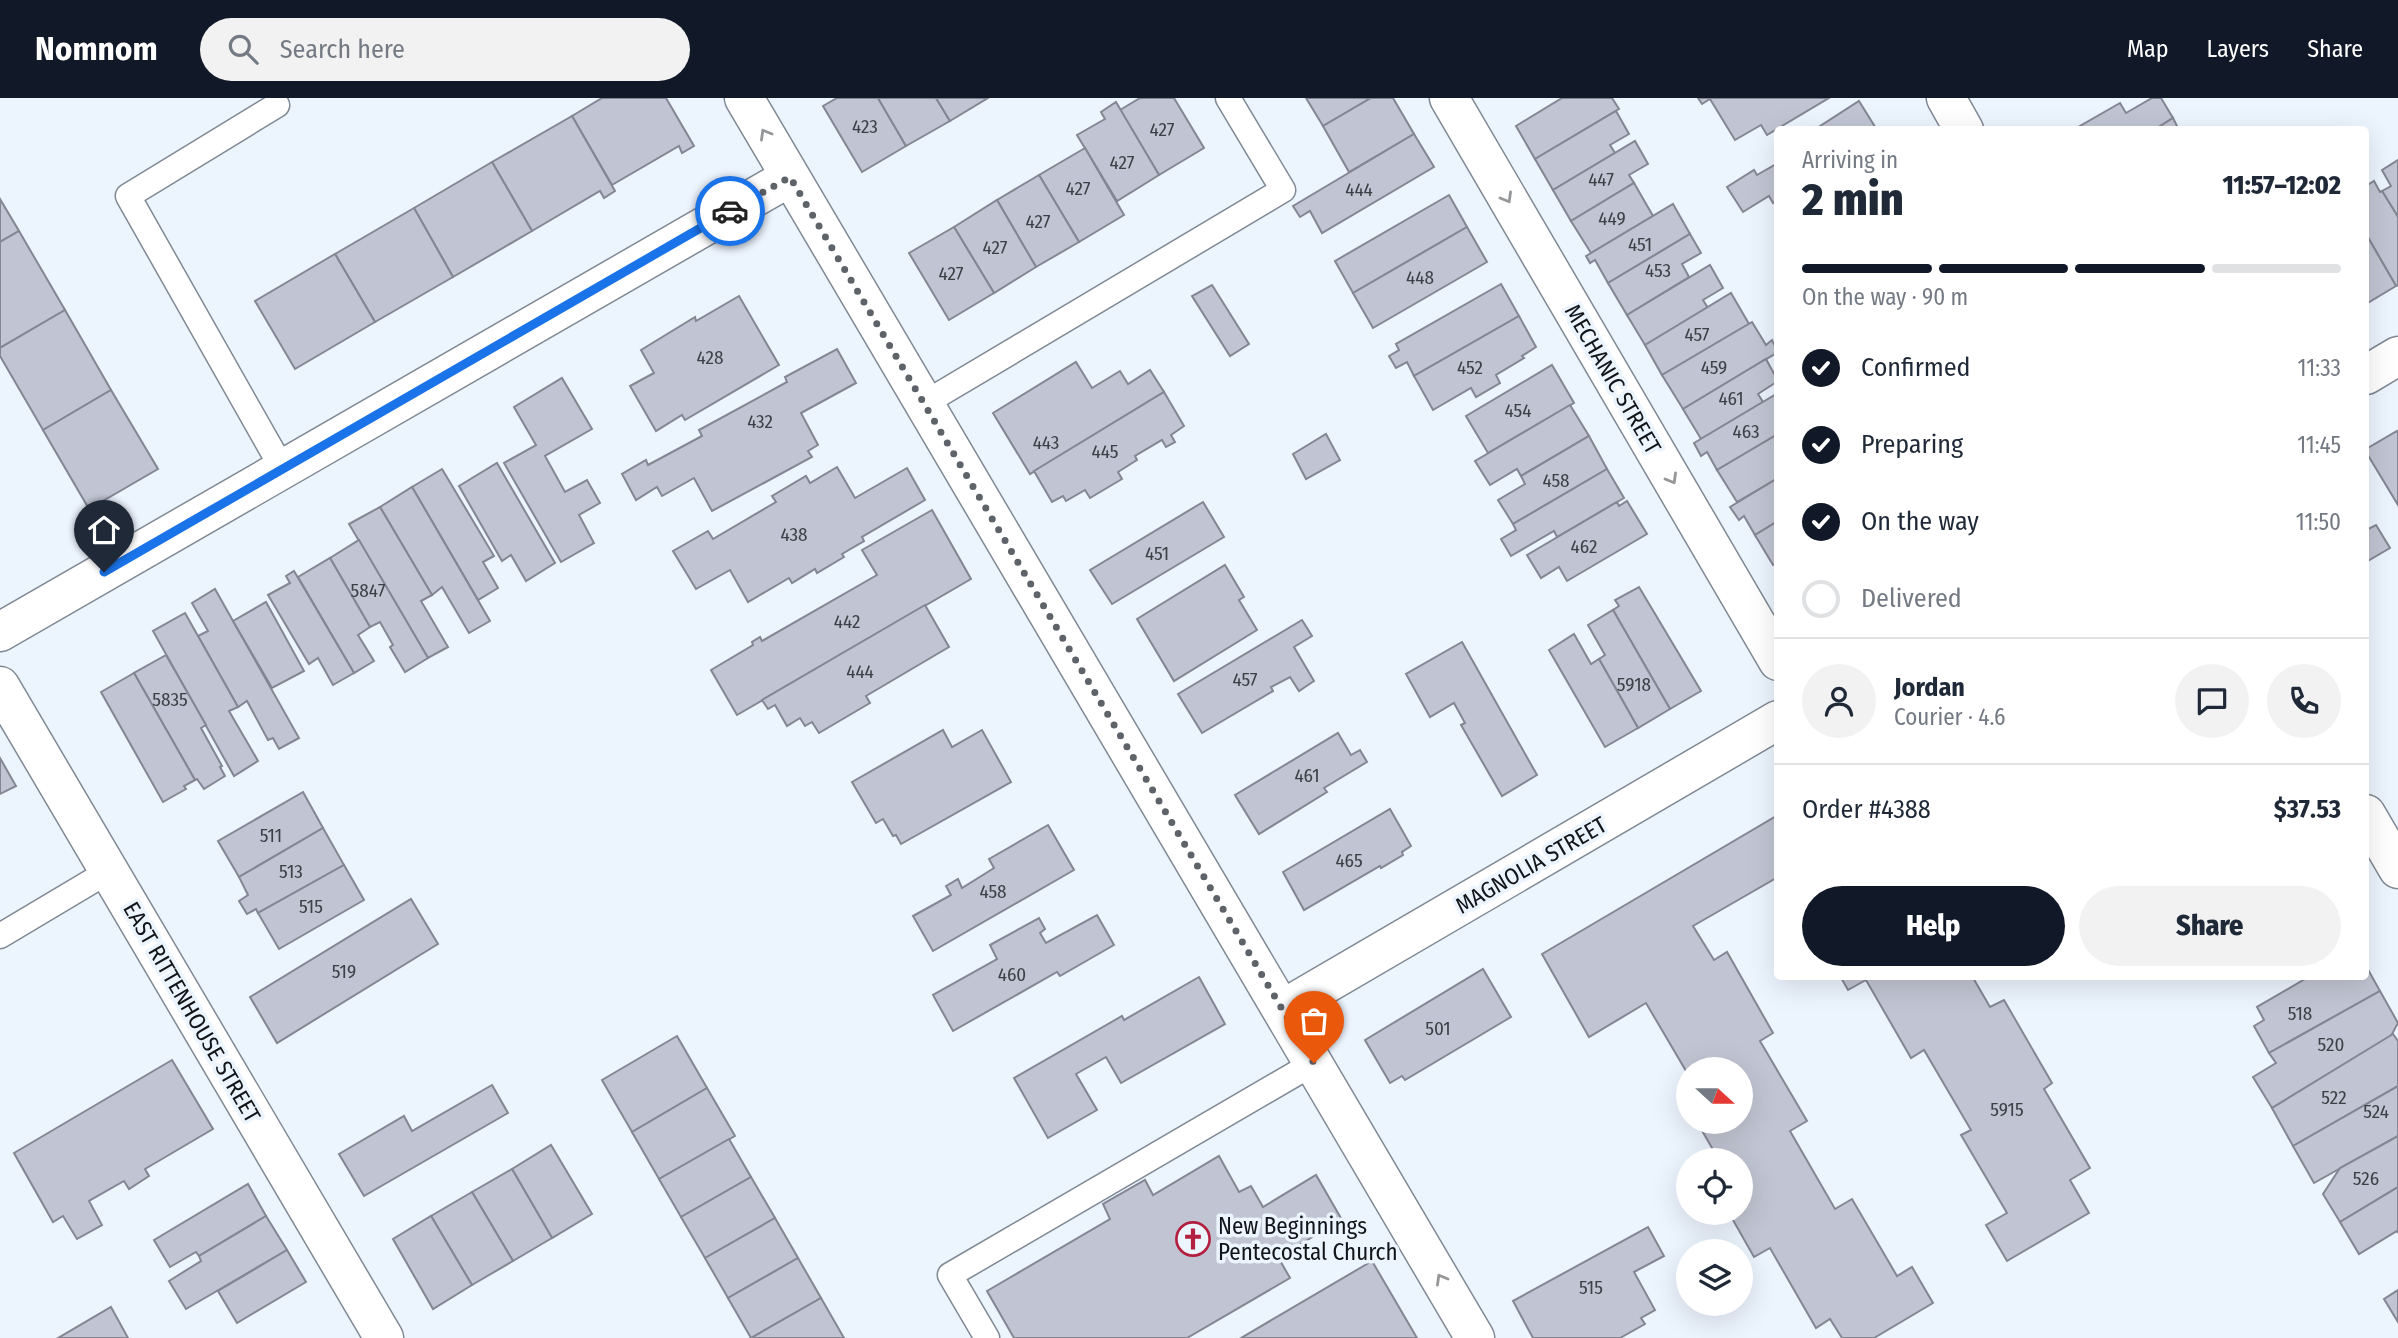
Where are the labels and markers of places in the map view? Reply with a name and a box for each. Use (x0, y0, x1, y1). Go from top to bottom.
pin (74, 500, 134, 572)
pin (1284, 991, 1344, 1063)
place label: New Beginnings Pentecostal Church (1218, 1212, 1398, 1266)
church icon: New Beginnings Pentecostal Church (1174, 1220, 1212, 1258)

